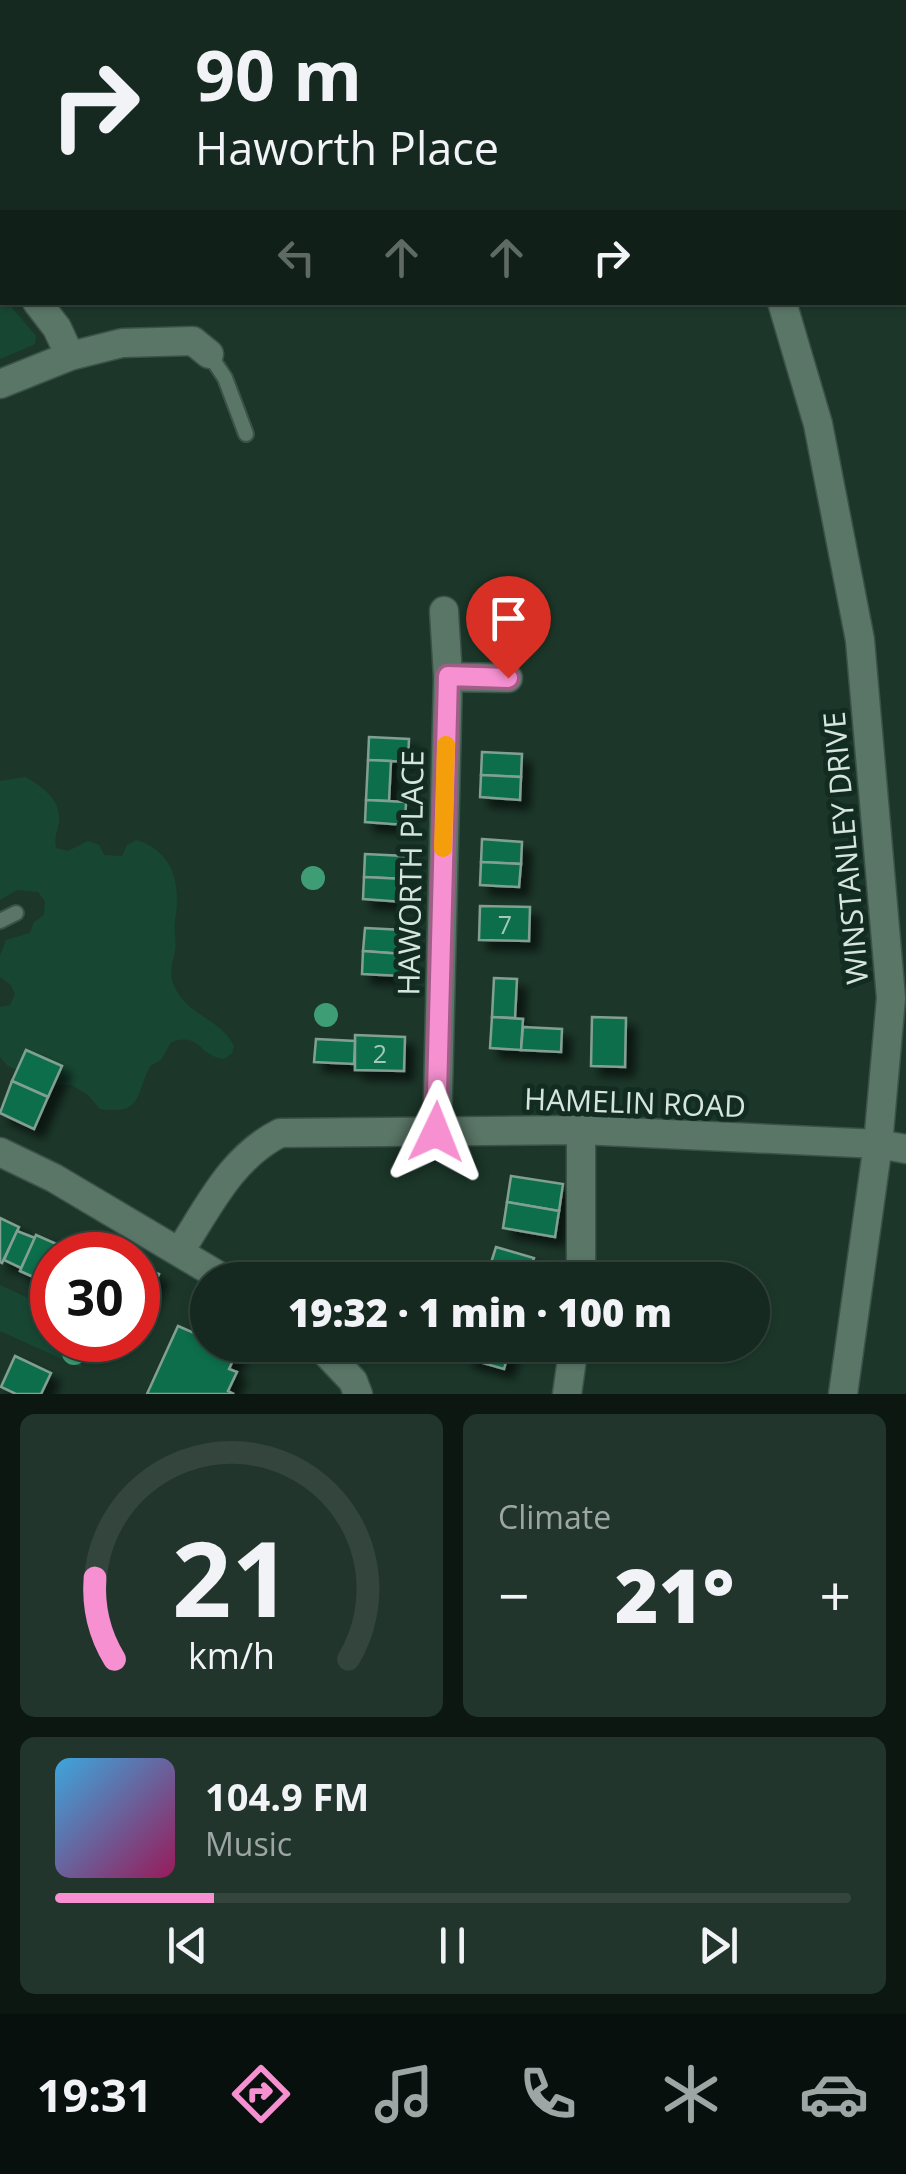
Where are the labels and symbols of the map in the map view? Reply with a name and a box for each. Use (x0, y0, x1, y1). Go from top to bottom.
pin (466, 576, 551, 679)
street label: WINSTANLEY DRIVE (813, 710, 877, 986)
street label: HAWORTH PLACE (387, 750, 433, 996)
house number: 7 (498, 907, 512, 941)
house number: 2 (373, 1036, 387, 1070)
street label: HAMELIN ROAD (523, 1078, 747, 1126)
position arrow (384, 1080, 488, 1184)
speed limit sign: 30 (30, 1232, 160, 1362)

